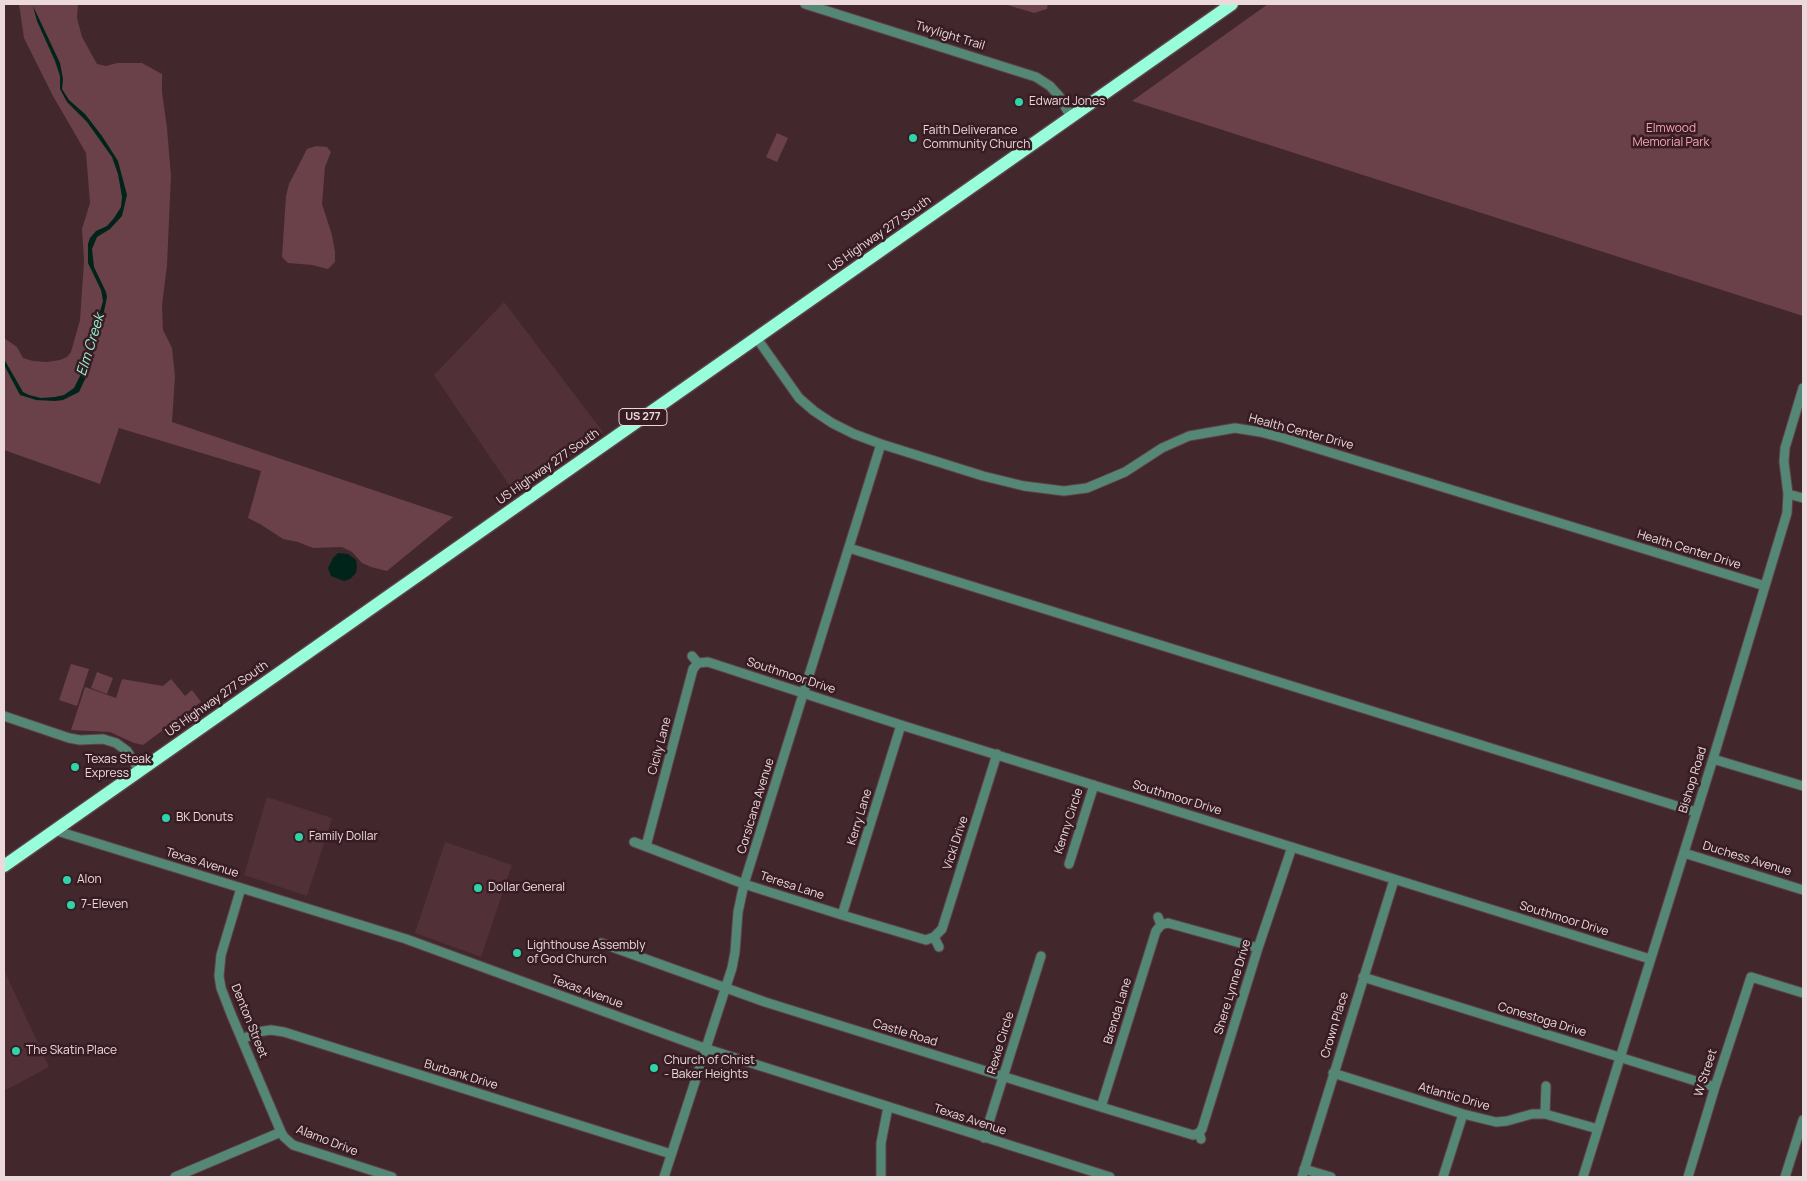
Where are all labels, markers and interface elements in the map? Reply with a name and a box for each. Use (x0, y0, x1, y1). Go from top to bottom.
street label: Twylight Trail (914, 19, 986, 53)
place label: Edward Jones (1029, 95, 1105, 109)
marker: Edward Jones (1013, 96, 1025, 108)
park label: Elmwood Memorial Park (1632, 122, 1710, 150)
place label: Faith Deliverance Community Church (923, 124, 1030, 152)
marker: Faith Deliverance Community Church (907, 132, 919, 144)
street label: US Highway 277 South (826, 193, 934, 275)
water label: Elm Creek (74, 312, 108, 378)
road number: US 277 (619, 408, 667, 426)
street label: Health Center Drive (1247, 411, 1355, 453)
street label: US Highway 277 South (494, 426, 602, 508)
street label: Health Center Drive (1635, 527, 1743, 573)
street label: Southmoor Drive (745, 655, 837, 697)
street label: US Highway 277 South (163, 658, 271, 740)
street label: Cicily Lane (645, 716, 675, 776)
street label: Bishop Road (1676, 745, 1710, 815)
place label: Texas Steak Express (85, 753, 151, 781)
street label: Corsicana Avenue (735, 756, 777, 856)
marker: Texas Steak Express (69, 761, 81, 773)
street label: Southmoor Drive (1131, 778, 1223, 818)
street label: Kenny Circle (1052, 786, 1086, 856)
street label: Kerry Lane (845, 787, 875, 847)
place label: BK Donuts (176, 811, 233, 825)
marker: BK Donuts (160, 812, 172, 824)
street label: Vicki Drive (941, 814, 971, 872)
place label: Family Dollar (309, 830, 378, 844)
marker: Family Dollar (293, 831, 305, 843)
street label: Duchess Avenue (1701, 839, 1793, 879)
street label: Texas Avenue (164, 845, 240, 881)
street label: Teresa Lane (758, 869, 826, 903)
place label: Alon (77, 873, 102, 887)
marker: Alon (61, 874, 73, 886)
place label: Dollar General (488, 881, 565, 895)
marker: Dollar General (472, 882, 484, 894)
place label: 7-Eleven (81, 898, 128, 912)
marker: 7-Eleven (65, 899, 77, 911)
street label: Southmoor Drive (1518, 899, 1610, 939)
street label: Shere Lynne Drive (1212, 938, 1254, 1036)
place label: Lighthouse Assembly of God Church (527, 939, 645, 967)
marker: Lighthouse Assembly of God Church (511, 947, 523, 959)
street label: Texas Avenue (549, 972, 625, 1012)
street label: Brenda Lane (1101, 976, 1135, 1046)
street label: Denton Street (228, 982, 270, 1060)
street label: Crown Place (1318, 990, 1352, 1060)
street label: Conestoga Drive (1496, 1000, 1588, 1040)
street label: Rexie Circle (985, 1010, 1017, 1076)
street label: Castle Road (871, 1016, 939, 1050)
place label: The Skatin Place (26, 1044, 117, 1058)
marker: The Skatin Place (10, 1045, 22, 1057)
street label: W Street (1692, 1048, 1720, 1098)
place label: Church of Christ - Baker Heights (664, 1054, 755, 1082)
street label: Burbank Drive (422, 1057, 500, 1093)
marker: Church of Christ - Baker Heights (648, 1062, 660, 1074)
street label: Atlantic Drive (1417, 1080, 1491, 1114)
street label: Texas Avenue (932, 1101, 1008, 1139)
street label: Alamo Drive (294, 1123, 360, 1159)

